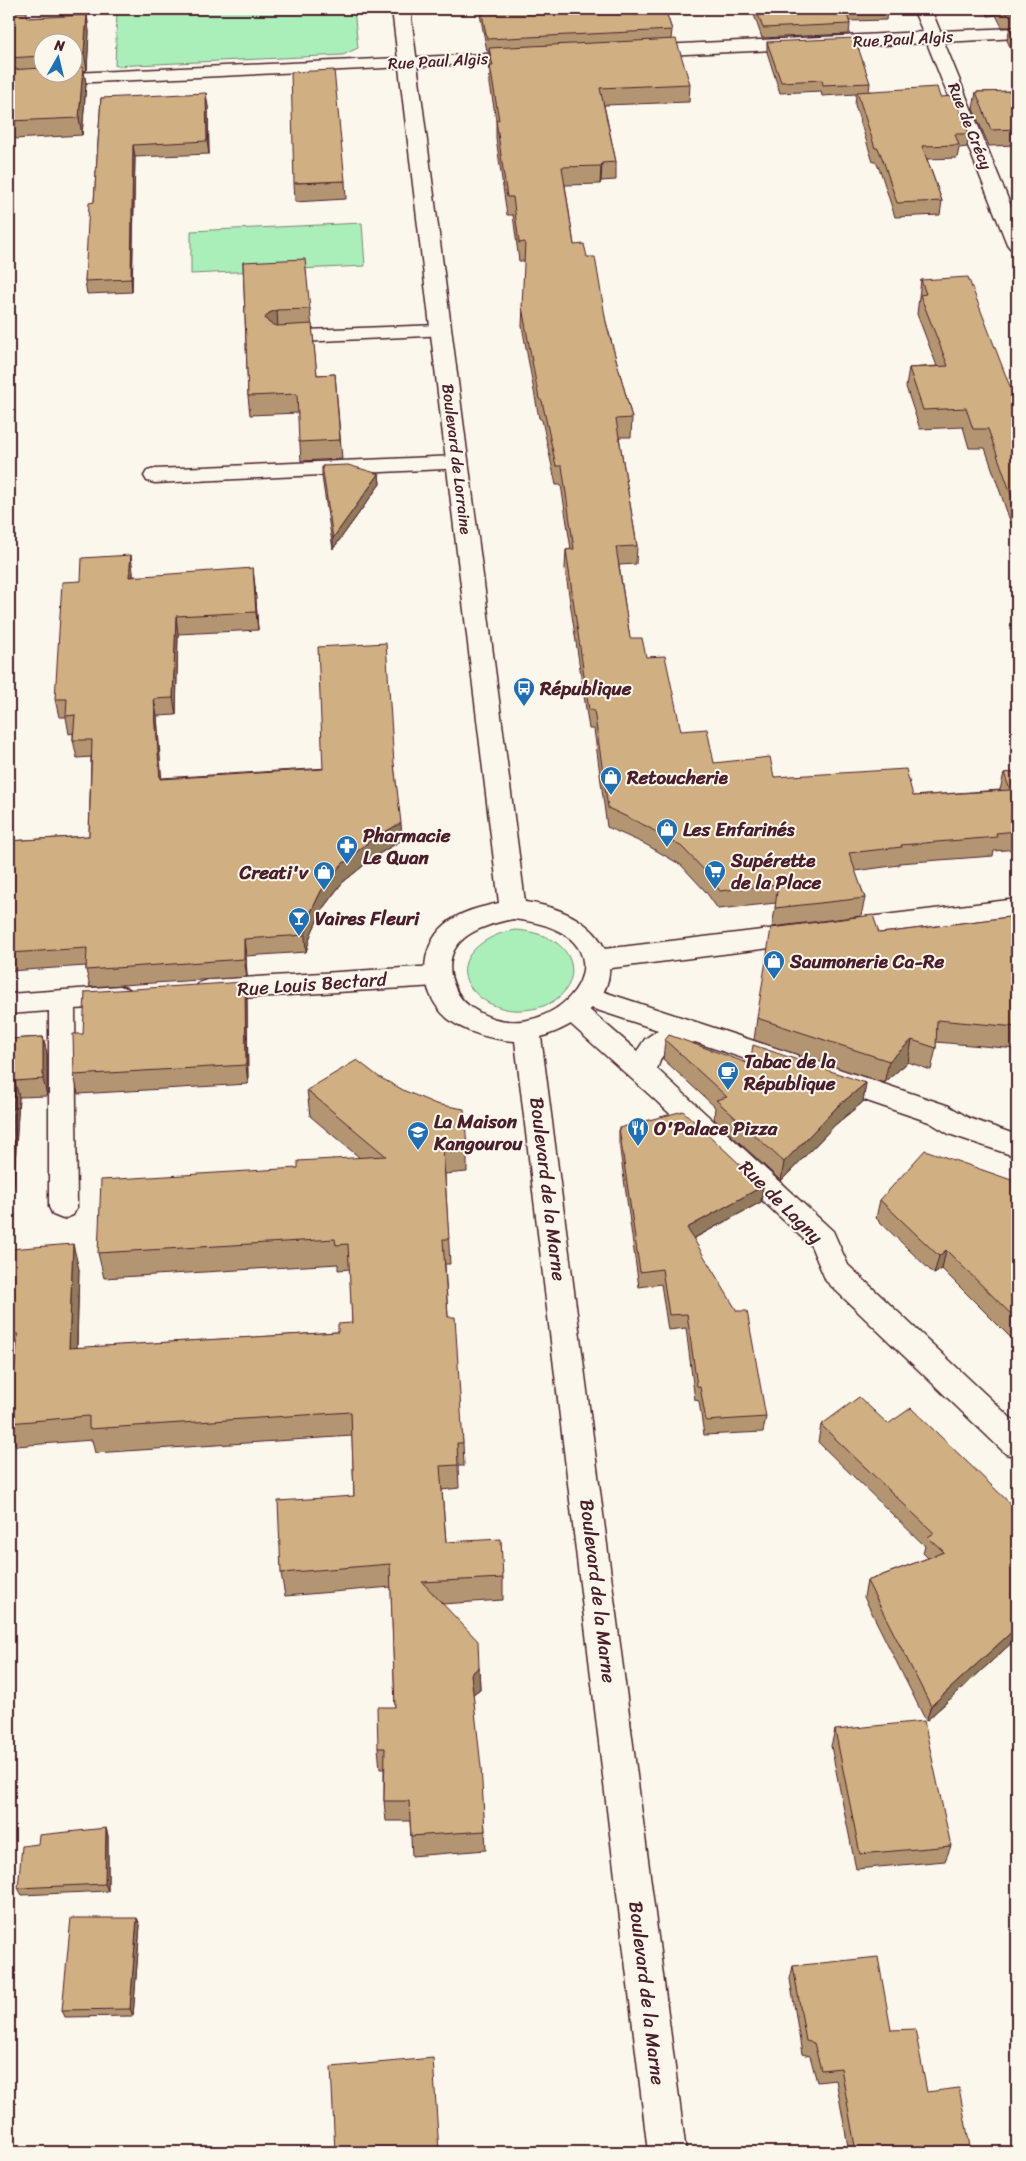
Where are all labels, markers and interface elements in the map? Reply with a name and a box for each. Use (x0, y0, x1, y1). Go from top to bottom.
street label: Rue Paul Algis (852, 22, 954, 56)
north arrow (32, 32, 82, 82)
text: N (52, 32, 67, 59)
street label: Rue Paul Algis (387, 44, 489, 78)
street label: Rue de Crécy (939, 78, 1001, 175)
street label: Boulevard de Lorraine (433, 382, 481, 536)
place label: République (539, 672, 632, 705)
bus stop icon: République (512, 676, 536, 707)
place label: Retoucherie (626, 761, 729, 794)
shop icon: Retoucherie (599, 765, 623, 796)
place label: Les Enfarinés (683, 813, 796, 846)
shop icon: Les Enfarinés (655, 817, 679, 848)
place label: Pharmacie Le Quan (363, 819, 451, 874)
pharmacy icon: Pharmacie Le Quan (335, 834, 359, 865)
place label: Supérette de la Place (730, 844, 822, 899)
place label: Creati'v (239, 856, 309, 889)
supermarket icon: Supérette de la Place (703, 859, 727, 890)
shop icon: Creati'v (312, 860, 336, 891)
place label: Vaires Fleuri (315, 902, 420, 935)
bar icon: Vaires Fleuri (287, 906, 311, 937)
place label: Saumonerie Ca-Re (789, 945, 945, 978)
shop icon: Saumonerie Ca-Re (762, 949, 786, 980)
street label: Rue Louis Bectard (236, 962, 389, 1006)
place label: Tabac de la République (743, 1045, 836, 1100)
cafe icon: Tabac de la République (716, 1060, 740, 1091)
street label: Boulevard de la Marne (520, 1095, 576, 1283)
place label: La Maison Kangourou (433, 1105, 523, 1160)
place label: O'Palace Pizza (654, 1112, 778, 1145)
restaurant icon: O'Palace Pizza (626, 1116, 650, 1147)
school or university icon: La Maison Kangourou (406, 1120, 430, 1151)
street label: Rue de Lagny (731, 1152, 831, 1252)
street label: Boulevard de la Marne (570, 1497, 626, 1685)
street label: Boulevard de la Marne (619, 1899, 675, 2087)

